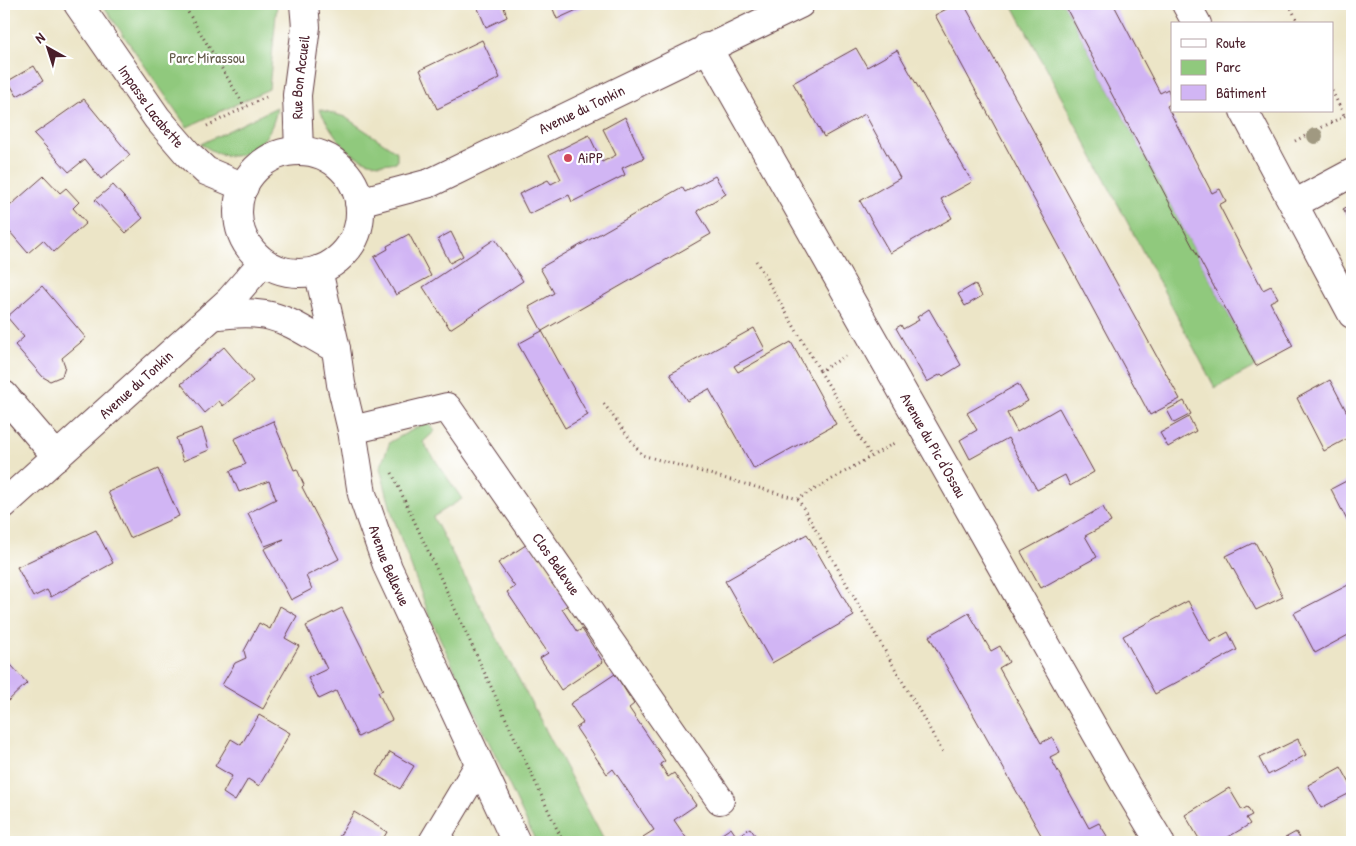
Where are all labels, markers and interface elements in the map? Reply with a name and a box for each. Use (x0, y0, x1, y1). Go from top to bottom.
north arrow (22, 22, 72, 72)
legend (1171, 22, 1334, 112)
text: N (31, 27, 49, 47)
text: Route (1216, 32, 1246, 53)
street label: Rue Bon Accueil (286, 34, 315, 120)
park label: Parc Mirassou (169, 47, 245, 68)
text: Parc (1216, 56, 1241, 77)
street label: Impasse Lacabette (113, 61, 189, 152)
street label: Avenue du Tonkin (535, 79, 628, 139)
text: Bâtiment (1216, 82, 1267, 103)
place label: AiPP (578, 147, 603, 168)
marker: AiPP (562, 152, 574, 164)
street label: Avenue du Tonkin (94, 345, 178, 423)
street label: Avenue du Pic d'Ossau (895, 389, 971, 501)
street label: Avenue Bellevue (364, 522, 415, 609)
street label: Clos Bellevue (527, 528, 586, 599)

